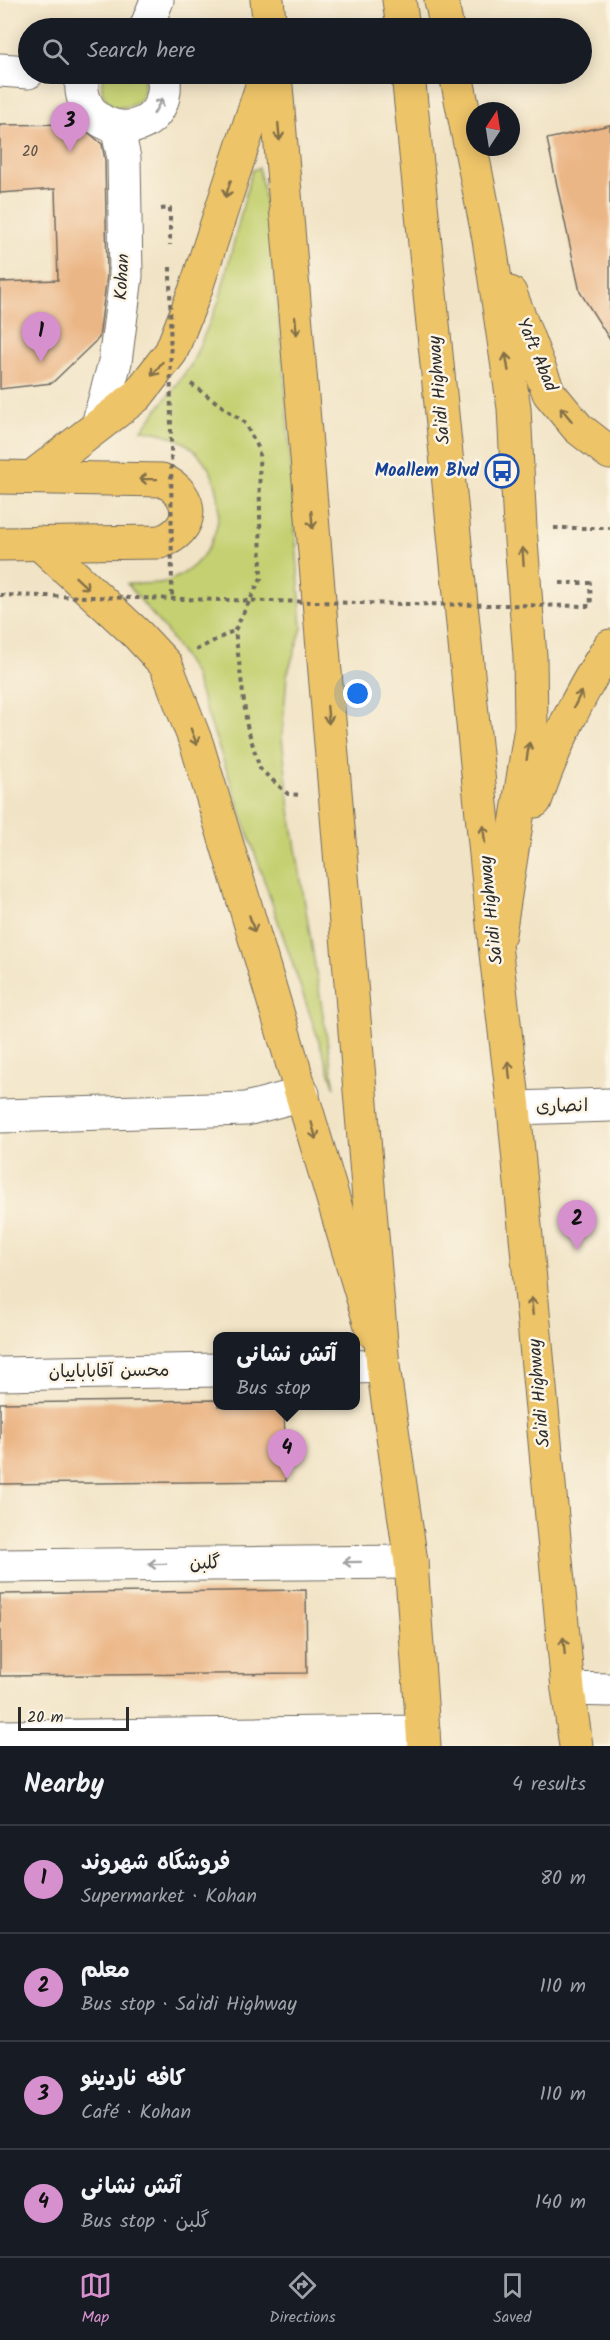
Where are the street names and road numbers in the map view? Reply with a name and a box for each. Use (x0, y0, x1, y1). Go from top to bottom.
street label: Kohan (107, 253, 139, 301)
street label: Yaft Abad (507, 314, 565, 397)
street label: Sa'idi Highway (421, 334, 459, 446)
street label: Sa'idi Highway (472, 854, 512, 966)
street label: انصاری (536, 1092, 588, 1122)
street label: Sa'idi Highway (521, 1337, 559, 1449)
street label: محسن آقاباباییان (48, 1356, 170, 1388)
street label: گلبن (189, 1549, 221, 1579)

